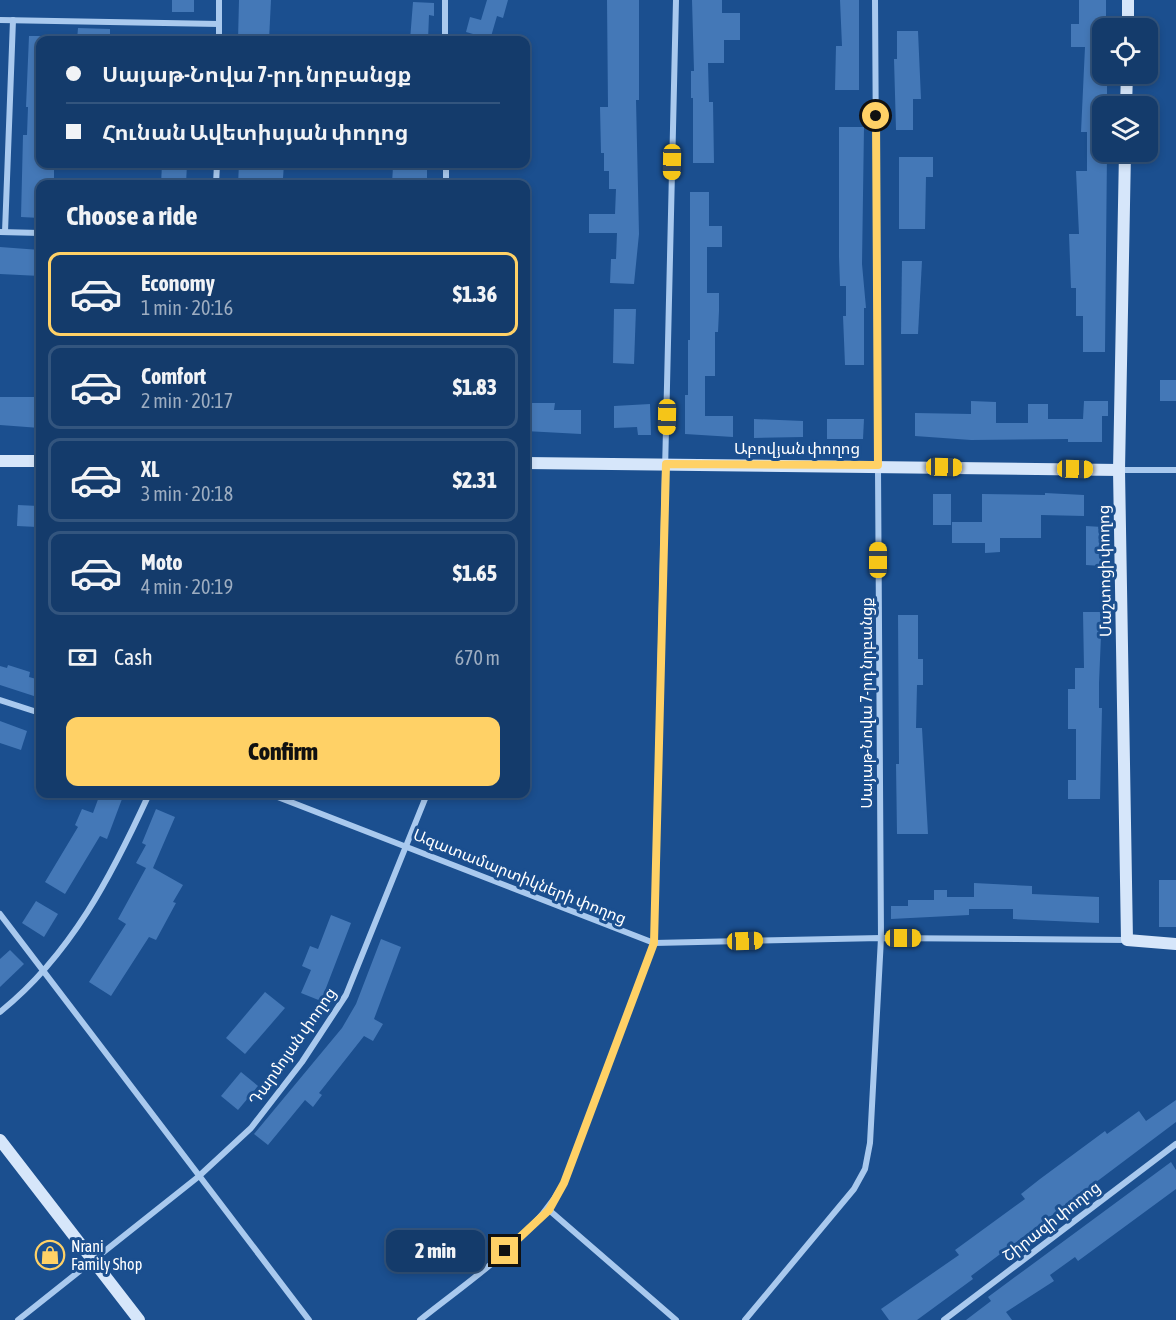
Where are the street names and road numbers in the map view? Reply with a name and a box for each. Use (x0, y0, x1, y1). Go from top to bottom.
street label: Աբովյան փողոց (734, 439, 860, 458)
street label: Մաշտոցի փողոց (1094, 505, 1115, 637)
street label: Սայաթ-Նովա 7-րդ նրբանցք (857, 597, 876, 809)
street label: Ազատամարտիկների փողոց (410, 825, 629, 928)
street label: Դարմոյան փողոց (245, 984, 340, 1109)
street label: Շիրազի փողոց (999, 1177, 1104, 1265)

